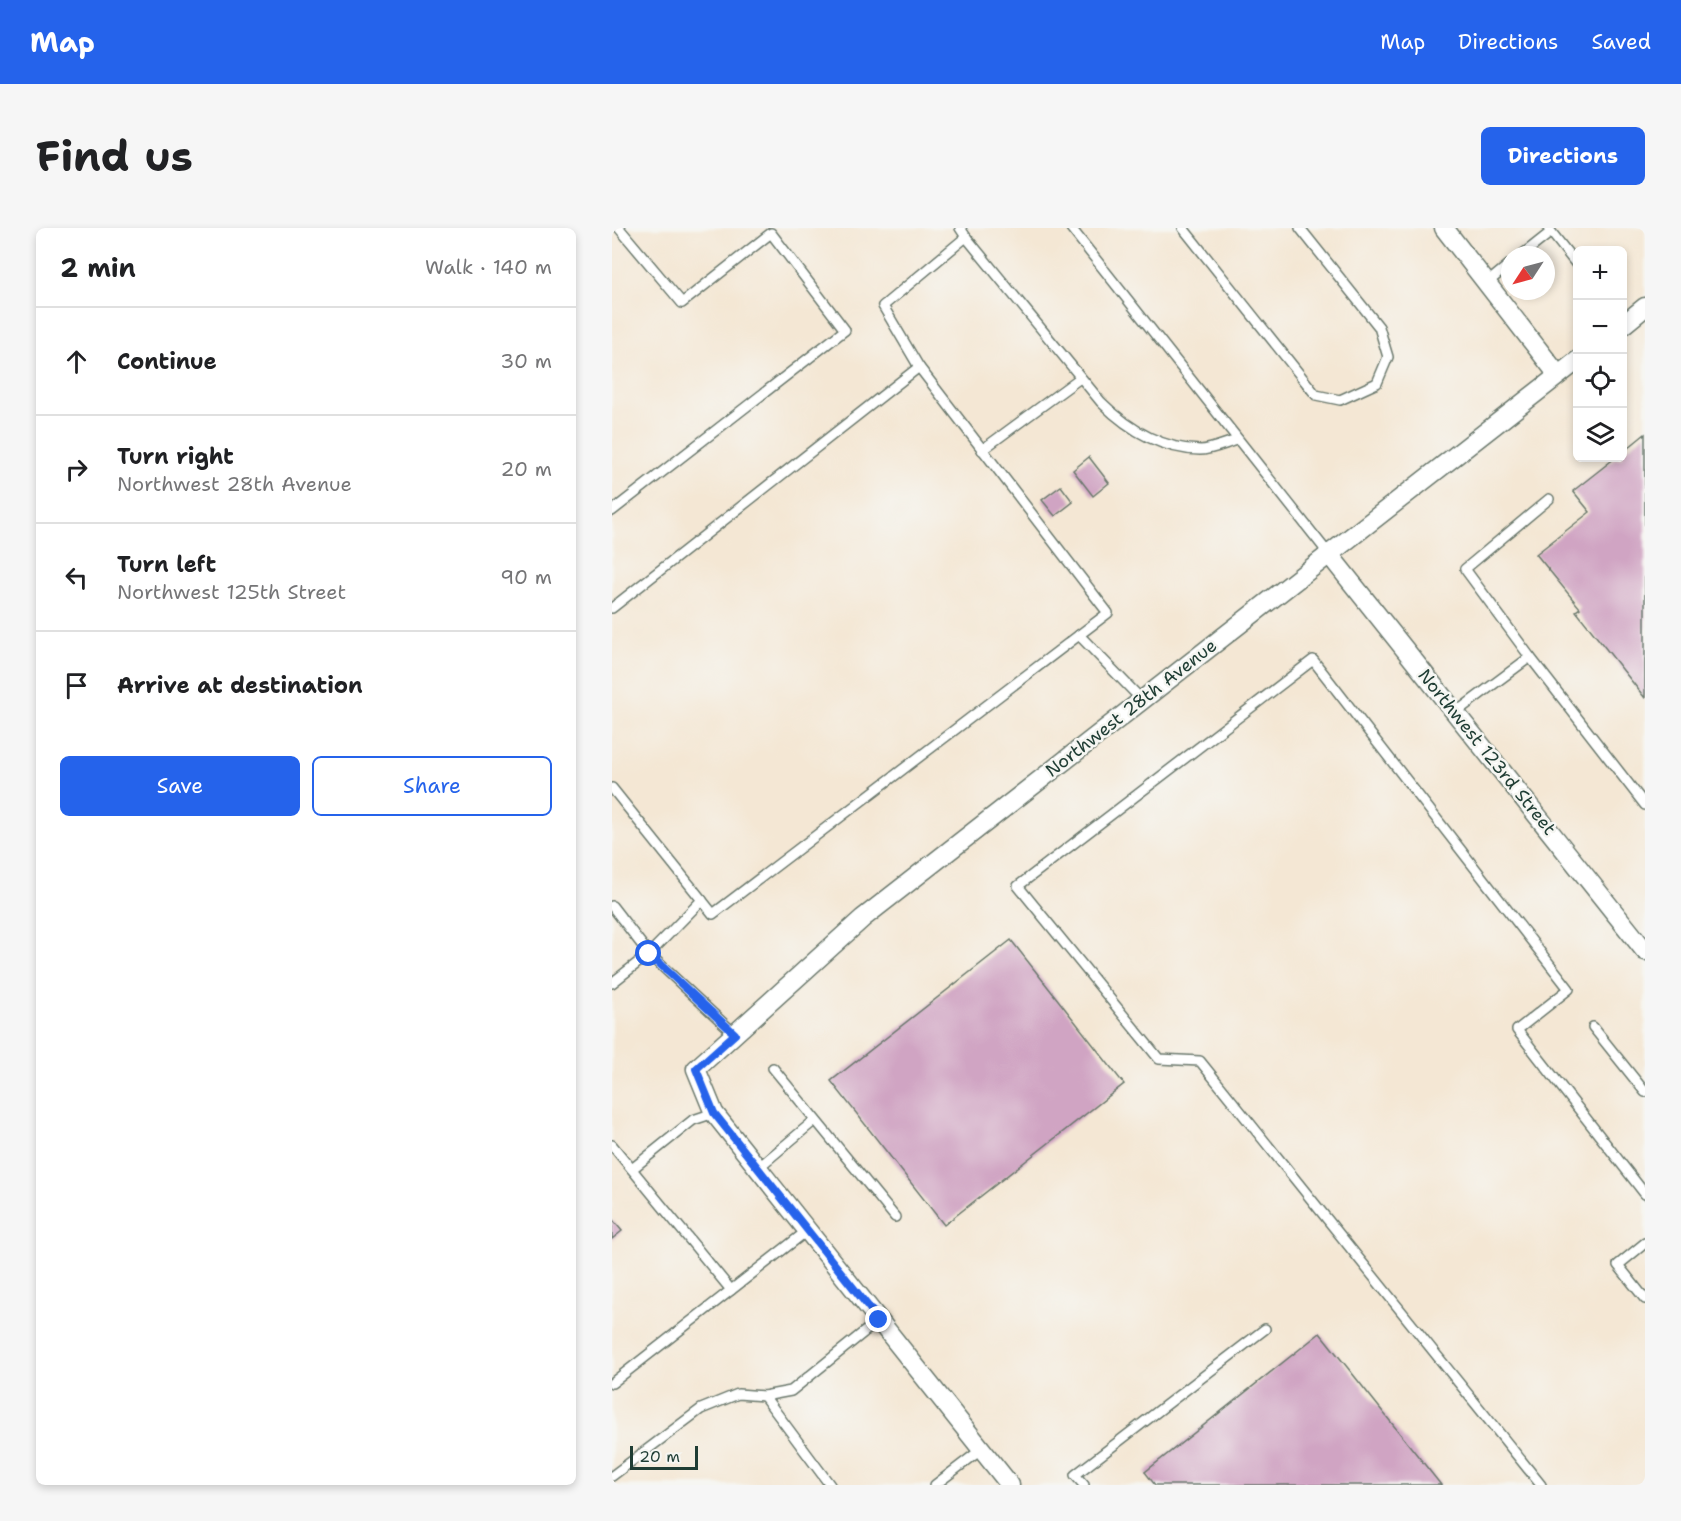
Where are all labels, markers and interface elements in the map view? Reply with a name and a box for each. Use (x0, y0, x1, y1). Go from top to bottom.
text: Map (30, 23, 95, 61)
text: Map (1380, 28, 1425, 56)
text: Directions (1458, 28, 1558, 56)
text: Saved (1591, 28, 1651, 56)
button: Directions (1481, 127, 1645, 185)
text: Find us (36, 128, 193, 184)
north arrow (1501, 246, 1555, 300)
map controls (1573, 246, 1627, 462)
button: + (1573, 246, 1627, 300)
text: 2 min (60, 250, 136, 285)
text: Walk · 140 m (425, 254, 552, 280)
button: − (1573, 300, 1627, 354)
icon: ahead (60, 345, 93, 378)
text: Continue (117, 347, 217, 376)
text: 30 m (500, 348, 552, 374)
button: locate (1573, 354, 1627, 408)
button: layers (1573, 408, 1627, 462)
text: Turn right (117, 442, 234, 471)
icon: right (60, 453, 93, 486)
text: 20 m (501, 456, 552, 482)
text: Northwest 28th Avenue (117, 471, 352, 497)
text: Turn left (117, 550, 216, 579)
icon: left (60, 561, 93, 594)
text: 90 m (500, 564, 552, 590)
text: Northwest 125th Street (117, 579, 346, 605)
street label: Northwest 28th Avenue (1040, 634, 1222, 782)
street label: Northwest 123rd Street (1413, 664, 1562, 840)
icon: arrive (60, 669, 93, 702)
text: Arrive at destination (117, 671, 363, 700)
button: Save (60, 756, 300, 816)
button: Share (312, 756, 552, 816)
route start (635, 940, 661, 966)
route end (865, 1306, 891, 1332)
scale bar (630, 1443, 698, 1470)
text: 20 m (639, 1446, 680, 1467)

